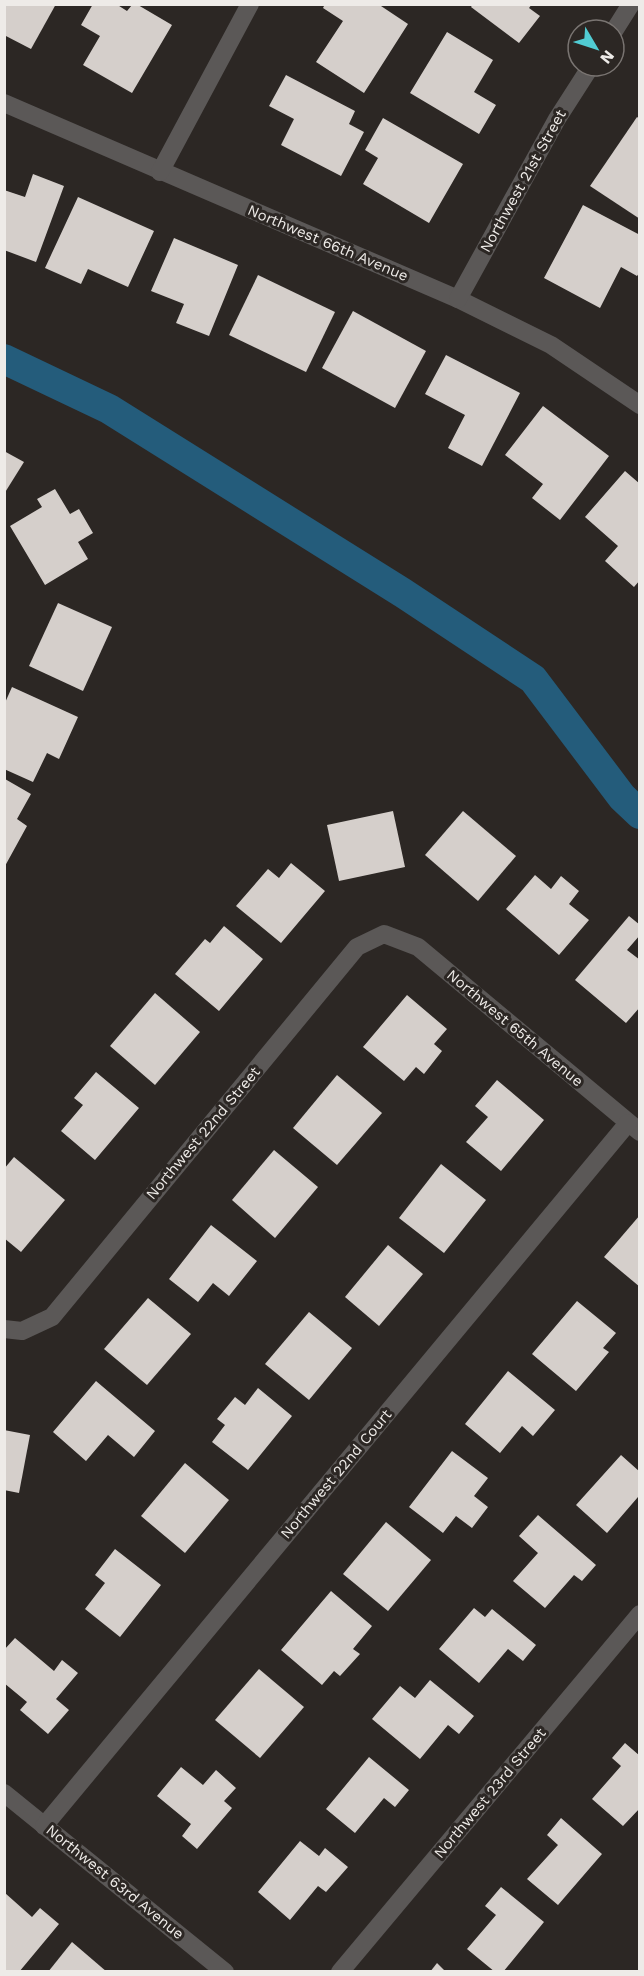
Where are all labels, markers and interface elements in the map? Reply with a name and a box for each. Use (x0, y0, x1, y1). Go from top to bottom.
north arrow (566, 18, 626, 78)
text: N (596, 47, 618, 68)
street label: Northwest 21st Street (476, 106, 570, 255)
street label: Northwest 66th Avenue (245, 201, 411, 285)
street label: Northwest 65th Avenue (443, 966, 587, 1090)
street label: Northwest 22nd Street (142, 1062, 264, 1203)
street label: Northwest 22nd Court (277, 1405, 396, 1542)
street label: Northwest 23rd Street (430, 1724, 550, 1862)
street label: Northwest 63rd Avenue (43, 1821, 187, 1943)

